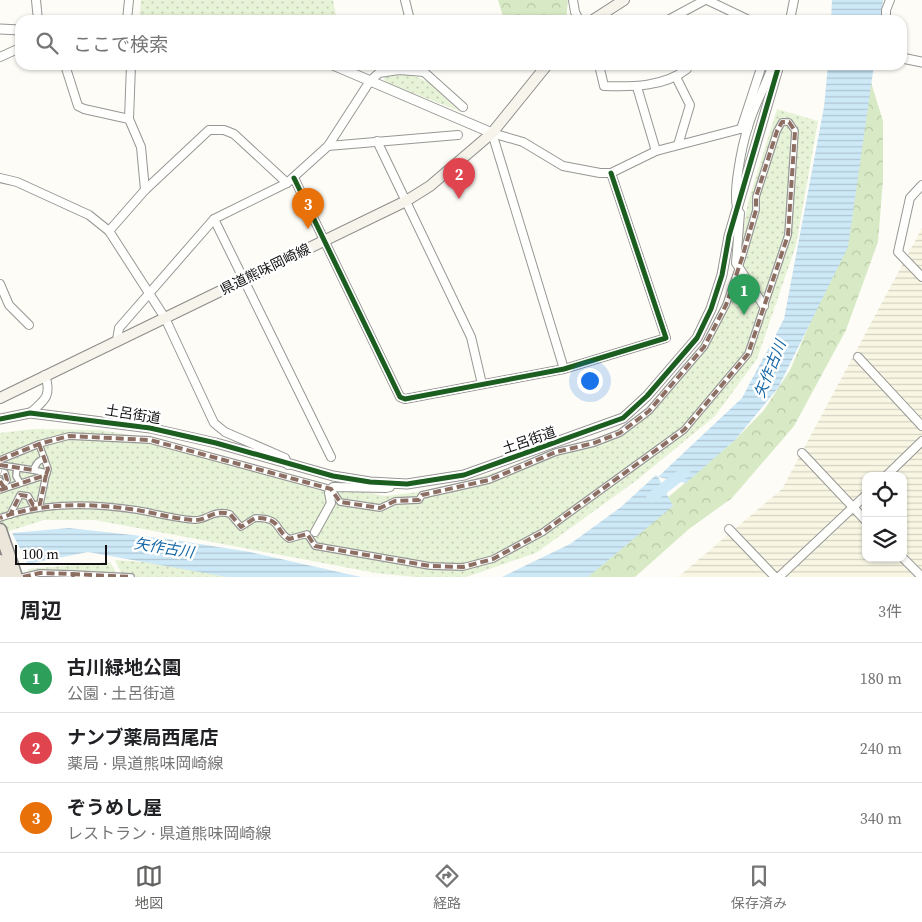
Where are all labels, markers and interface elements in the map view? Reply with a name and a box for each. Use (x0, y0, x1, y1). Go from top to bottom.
search box (15, 15, 907, 70)
icon: search (33, 29, 61, 57)
text: ここで検索 (73, 31, 168, 57)
pin: 2 (443, 158, 475, 199)
pin: 3 (292, 188, 324, 229)
street label: 県道熊味岡崎線 (217, 239, 313, 299)
pin: 1 (728, 274, 760, 315)
water label: 矢作古川 (749, 335, 791, 401)
your location (577, 368, 603, 394)
street label: 土呂街道 (104, 400, 162, 428)
street label: 土呂街道 (499, 421, 559, 459)
map controls (862, 472, 907, 562)
button: locate (862, 472, 907, 517)
button: layers (862, 517, 907, 562)
water label: 矢作古川 (133, 532, 197, 563)
scale bar (15, 542, 108, 565)
text: 100 m (22, 544, 59, 564)
text: 周辺 (20, 596, 62, 625)
text: 3件 (878, 600, 902, 622)
text: 古川緑地公園 (67, 654, 181, 680)
text: 1 (32, 667, 40, 689)
text: 180 m (860, 667, 902, 689)
text: 公園 · 土呂街道 (67, 682, 175, 704)
text: ナンブ薬局西尾店 (67, 724, 218, 750)
text: 2 (32, 737, 40, 759)
text: 240 m (860, 737, 902, 759)
text: 薬局 · 県道熊味岡崎線 (67, 752, 223, 774)
text: ぞうめし屋 (67, 794, 162, 820)
text: 3 (32, 807, 40, 829)
text: 340 m (860, 807, 902, 829)
text: レストラン · 県道熊味岡崎線 (67, 822, 271, 844)
tab: 地図 (135, 862, 163, 913)
tab: 経路 (433, 862, 461, 913)
tab: 保存済み (731, 862, 787, 913)

